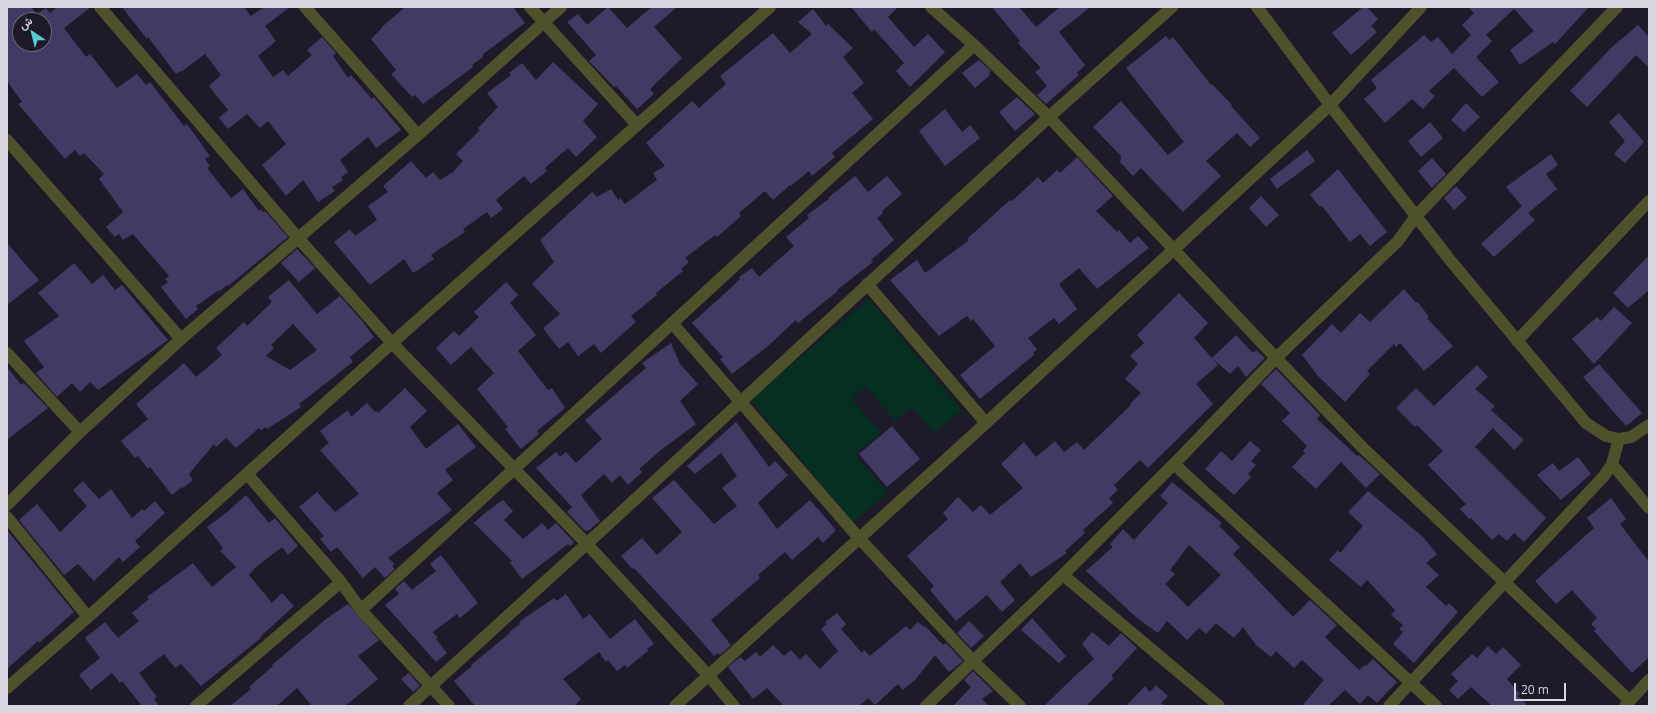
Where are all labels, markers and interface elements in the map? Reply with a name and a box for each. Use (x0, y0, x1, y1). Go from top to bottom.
north arrow (12, 12, 52, 52)
text: ش (16, 13, 35, 33)
scale bar (1516, 675, 1568, 701)
text: 20 m (1521, 681, 1549, 698)

